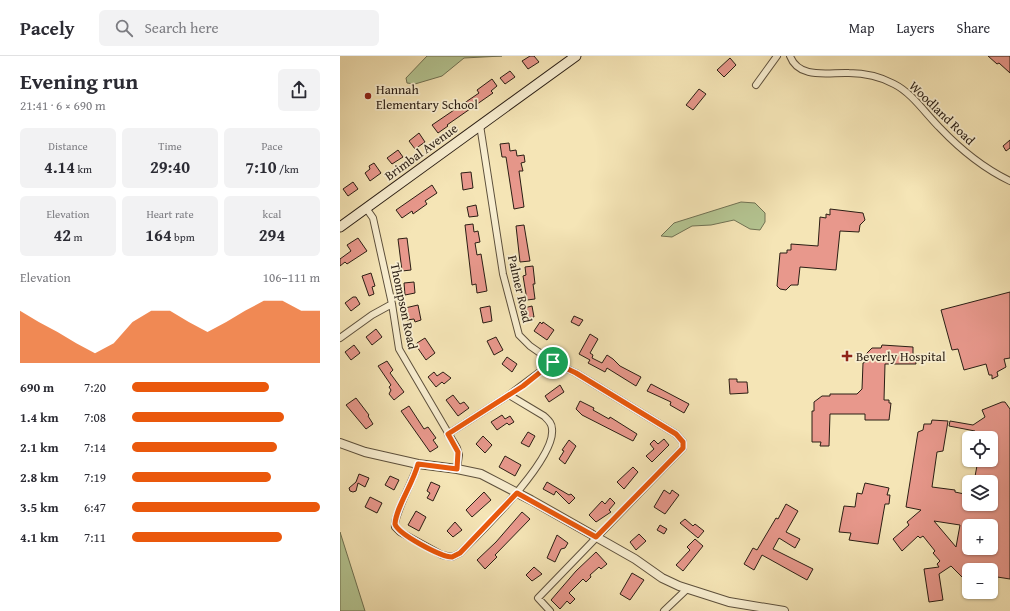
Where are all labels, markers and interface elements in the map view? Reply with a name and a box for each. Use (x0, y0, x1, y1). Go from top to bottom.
search box (99, 10, 379, 46)
text: Pacely (20, 14, 75, 42)
icon: search (113, 17, 135, 39)
text: Search here (145, 17, 219, 38)
text: Map (849, 18, 875, 38)
text: Layers (897, 18, 935, 38)
text: Share (957, 18, 990, 38)
text: Evening run (20, 65, 138, 97)
button: share (278, 69, 320, 111)
street label: Woodland Road (905, 77, 979, 149)
place label: Hannah Elementary School (376, 80, 478, 114)
marker: Hannah Elementary School (363, 91, 373, 101)
text: 21:41 · 6 × 690 m (20, 96, 106, 115)
street label: Brimbal Avenue (380, 119, 462, 185)
text: Distance (48, 138, 88, 154)
text: Time (158, 138, 182, 154)
text: Pace (261, 138, 283, 154)
text: 4.14 (44, 154, 75, 179)
text: 29:40 (150, 154, 190, 179)
text: 7:10 (245, 154, 277, 179)
text: km (75, 161, 92, 177)
text: /km (277, 161, 299, 177)
text: Elevation (46, 206, 90, 222)
text: Heart rate (146, 206, 194, 222)
text: kcal (263, 206, 281, 222)
text: 42 (53, 222, 71, 247)
text: 164 (145, 222, 172, 247)
text: 294 (259, 222, 285, 247)
text: m (71, 229, 83, 245)
text: bpm (172, 229, 195, 245)
street label: Palmer Road (503, 253, 537, 325)
street label: Thompson Road (386, 261, 422, 351)
text: Elevation (20, 268, 71, 287)
text: 106–111 m (263, 268, 320, 287)
pin (536, 345, 570, 379)
place label: Beverly Hospital (856, 347, 946, 366)
marker: Beverly Hospital (841, 350, 853, 362)
icon: arrive (542, 351, 564, 373)
text: 690 m (20, 378, 54, 397)
text: 7:20 (84, 378, 106, 397)
text: 1.4 km (20, 408, 59, 427)
text: 7:08 (84, 408, 106, 427)
map controls (962, 431, 998, 599)
button: locate (962, 431, 998, 467)
text: 2.1 km (20, 438, 59, 457)
text: 7:14 (84, 438, 106, 457)
text: 2.8 km (20, 468, 59, 487)
text: 7:19 (84, 468, 106, 487)
button: layers (962, 475, 998, 511)
text: 3.5 km (20, 498, 59, 517)
text: 6:47 (84, 498, 106, 517)
button: + (962, 519, 998, 555)
text: 4.1 km (20, 528, 59, 547)
text: 7:11 (84, 528, 106, 547)
button: − (962, 563, 998, 599)

